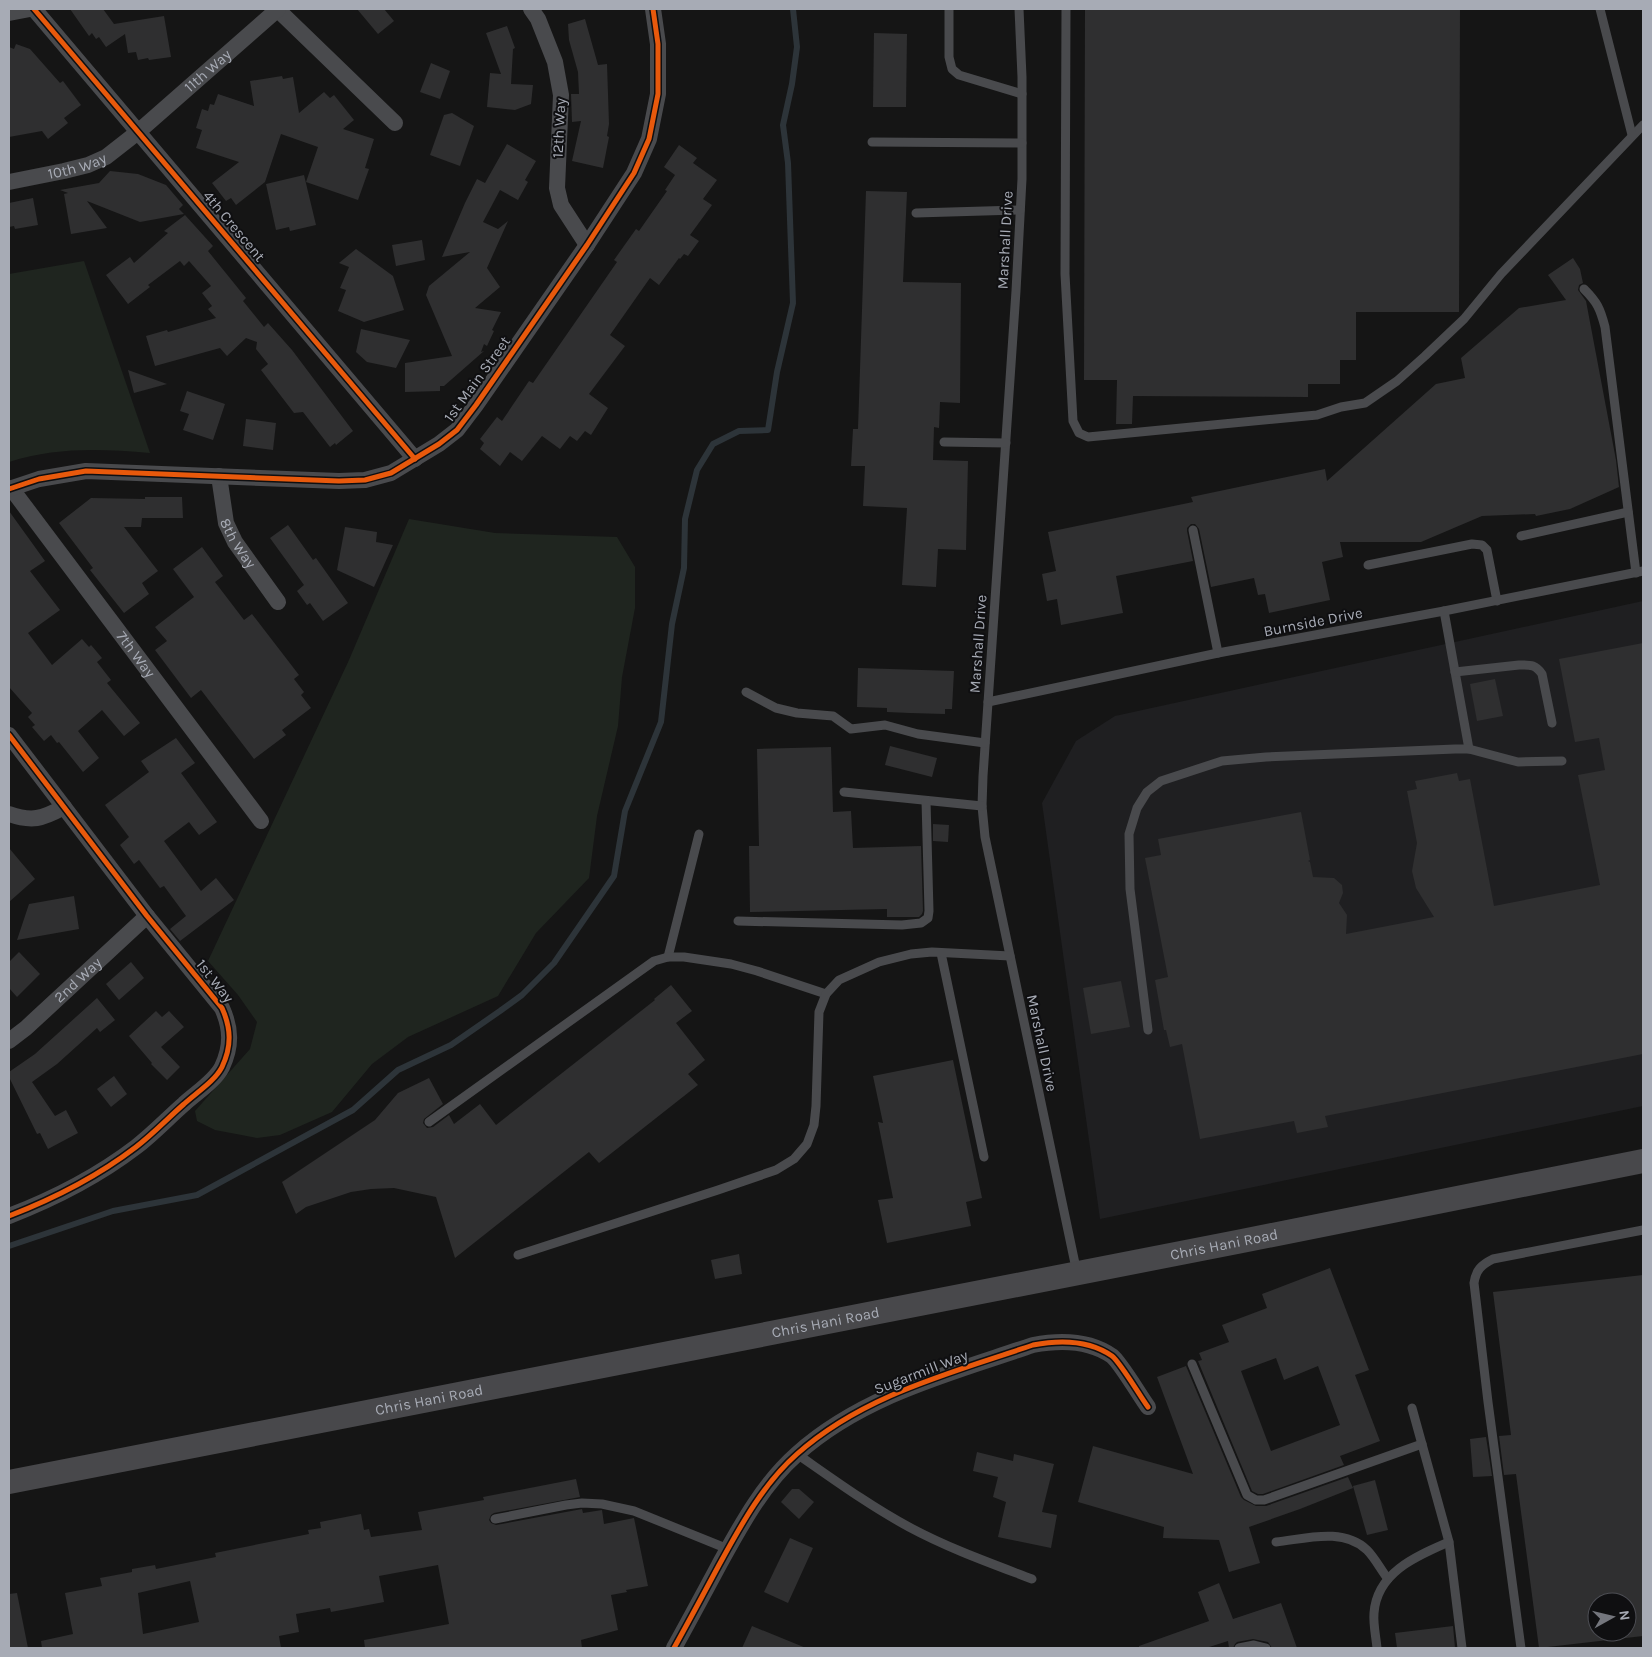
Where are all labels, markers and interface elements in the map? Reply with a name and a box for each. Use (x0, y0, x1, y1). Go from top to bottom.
street label: 11th Way (181, 45, 235, 96)
street label: 12th Way (548, 98, 570, 158)
street label: 10th Way (46, 149, 109, 183)
street label: 4th Crescent (199, 187, 269, 265)
street label: Marshall Drive (993, 190, 1017, 290)
street label: 1st Main Street (440, 332, 514, 425)
street label: 8th Way (216, 515, 260, 572)
street label: Marshall Drive (966, 594, 990, 694)
street label: Burnside Drive (1262, 604, 1364, 640)
street label: 7th Way (113, 628, 159, 681)
street label: 2nd Way (50, 954, 105, 1006)
street label: 1st Way (192, 956, 238, 1006)
street label: Marshall Drive (1023, 993, 1061, 1093)
street label: Chris Hani Road (1169, 1225, 1280, 1264)
street label: Chris Hani Road (770, 1303, 881, 1342)
street label: Sugarmill Way (872, 1346, 970, 1398)
street label: Chris Hani Road (374, 1381, 485, 1419)
north arrow (1587, 1592, 1637, 1642)
text: N (1615, 1609, 1633, 1621)

